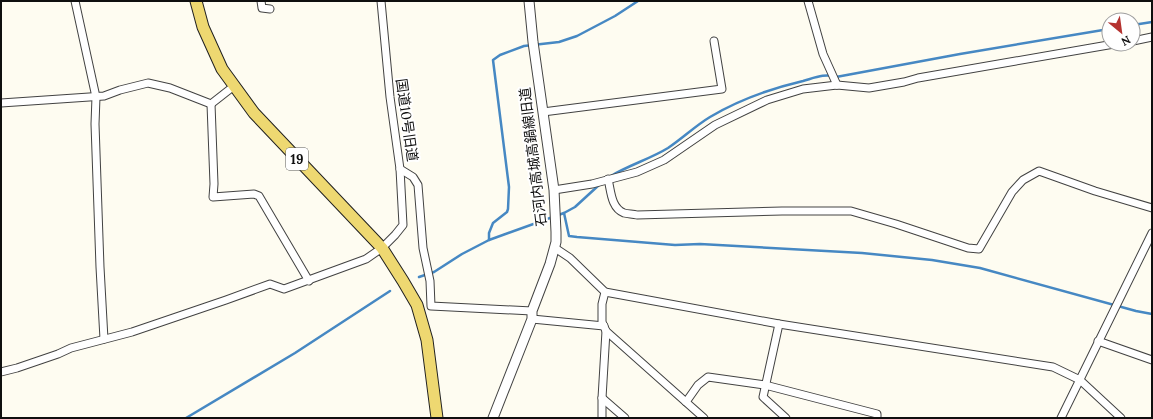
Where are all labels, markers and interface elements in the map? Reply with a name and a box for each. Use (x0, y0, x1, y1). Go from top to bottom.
north arrow (1101, 12, 1141, 52)
text: N (1118, 33, 1133, 49)
street label: 国道10号旧道 (392, 77, 422, 163)
street label: 石河内高城高鍋線旧道 (516, 86, 550, 228)
road number: 19 (286, 148, 308, 170)

